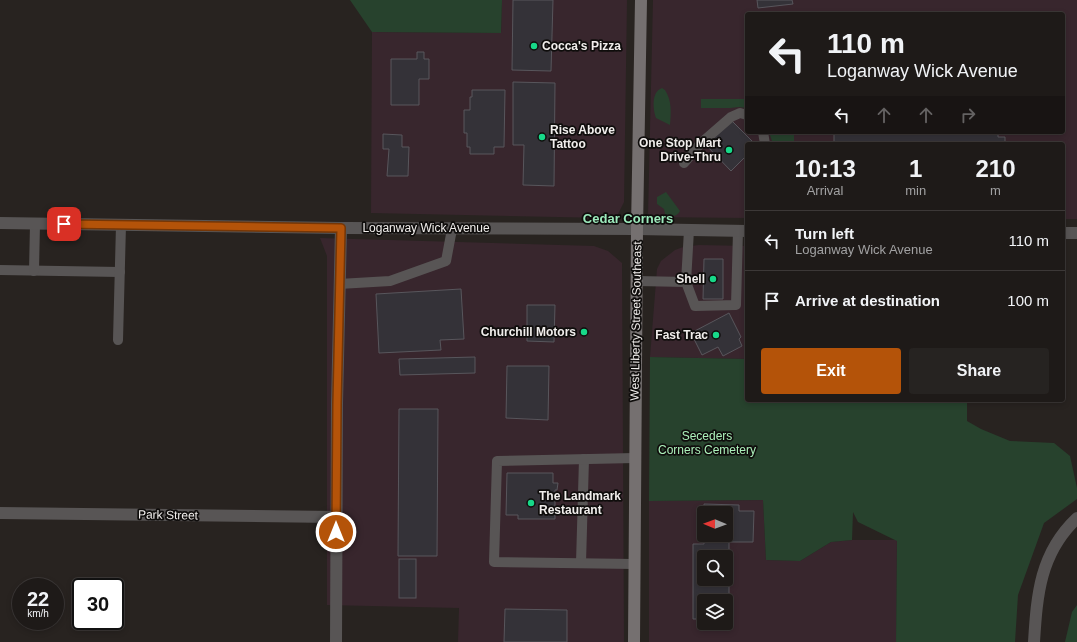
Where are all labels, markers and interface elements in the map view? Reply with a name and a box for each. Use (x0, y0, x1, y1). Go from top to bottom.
icon: left (761, 28, 813, 80)
text: 110 m (827, 28, 905, 59)
place label: Cocca's Pizza (542, 39, 621, 53)
marker: Cocca's Pizza (529, 41, 539, 51)
text: Loganway Wick Avenue (827, 61, 1018, 81)
icon: left (831, 104, 853, 126)
icon: ahead (873, 104, 895, 126)
icon: ahead (915, 104, 937, 126)
icon: right (957, 104, 979, 126)
place label: Rise Above Tattoo (550, 123, 615, 151)
marker: Rise Above Tattoo (537, 132, 547, 142)
place label: One Stop Mart Drive-Thru (639, 136, 721, 164)
marker: One Stop Mart Drive-Thru (724, 145, 734, 155)
text: 10:13 (794, 155, 856, 182)
text: 1 (909, 155, 922, 182)
text: 210 (976, 155, 1016, 182)
text: Arrival (807, 183, 844, 198)
text: min (905, 183, 926, 198)
text: m (990, 183, 1001, 198)
pin (47, 207, 81, 241)
district label: Cedar Corners (583, 211, 673, 226)
icon: arrive (53, 213, 75, 235)
street label: Loganway Wick Avenue (362, 221, 490, 235)
text: Turn left (795, 225, 854, 242)
icon: left (761, 230, 783, 252)
text: 110 m (1008, 232, 1049, 249)
street label: West Liberty Street Southeast (628, 241, 644, 401)
text: Loganway Wick Avenue (795, 242, 933, 257)
place label: Shell (676, 272, 705, 286)
marker: Shell (708, 274, 718, 284)
icon: arrive (761, 290, 783, 312)
text: Arrive at destination (795, 292, 940, 309)
text: 100 m (1007, 292, 1049, 309)
place label: Churchill Motors (481, 325, 576, 339)
marker: Churchill Motors (579, 327, 589, 337)
place label: Fast Trac (655, 328, 708, 342)
marker: Fast Trac (711, 330, 721, 340)
button: Exit (761, 348, 901, 394)
button: Share (909, 348, 1049, 394)
park label: Seceders Corners Cemetery (658, 429, 756, 457)
place label: The Landmark Restaurant (539, 489, 621, 517)
marker: The Landmark Restaurant (526, 498, 536, 508)
north arrow (697, 506, 733, 542)
map controls (697, 506, 733, 630)
street label: Park Street (138, 507, 199, 523)
position arrow (315, 511, 357, 553)
button: search (697, 550, 733, 586)
speed limit sign: 30 (72, 578, 124, 630)
text: 22 (27, 588, 49, 610)
button: layers (697, 594, 733, 630)
text: km/h (27, 608, 49, 619)

